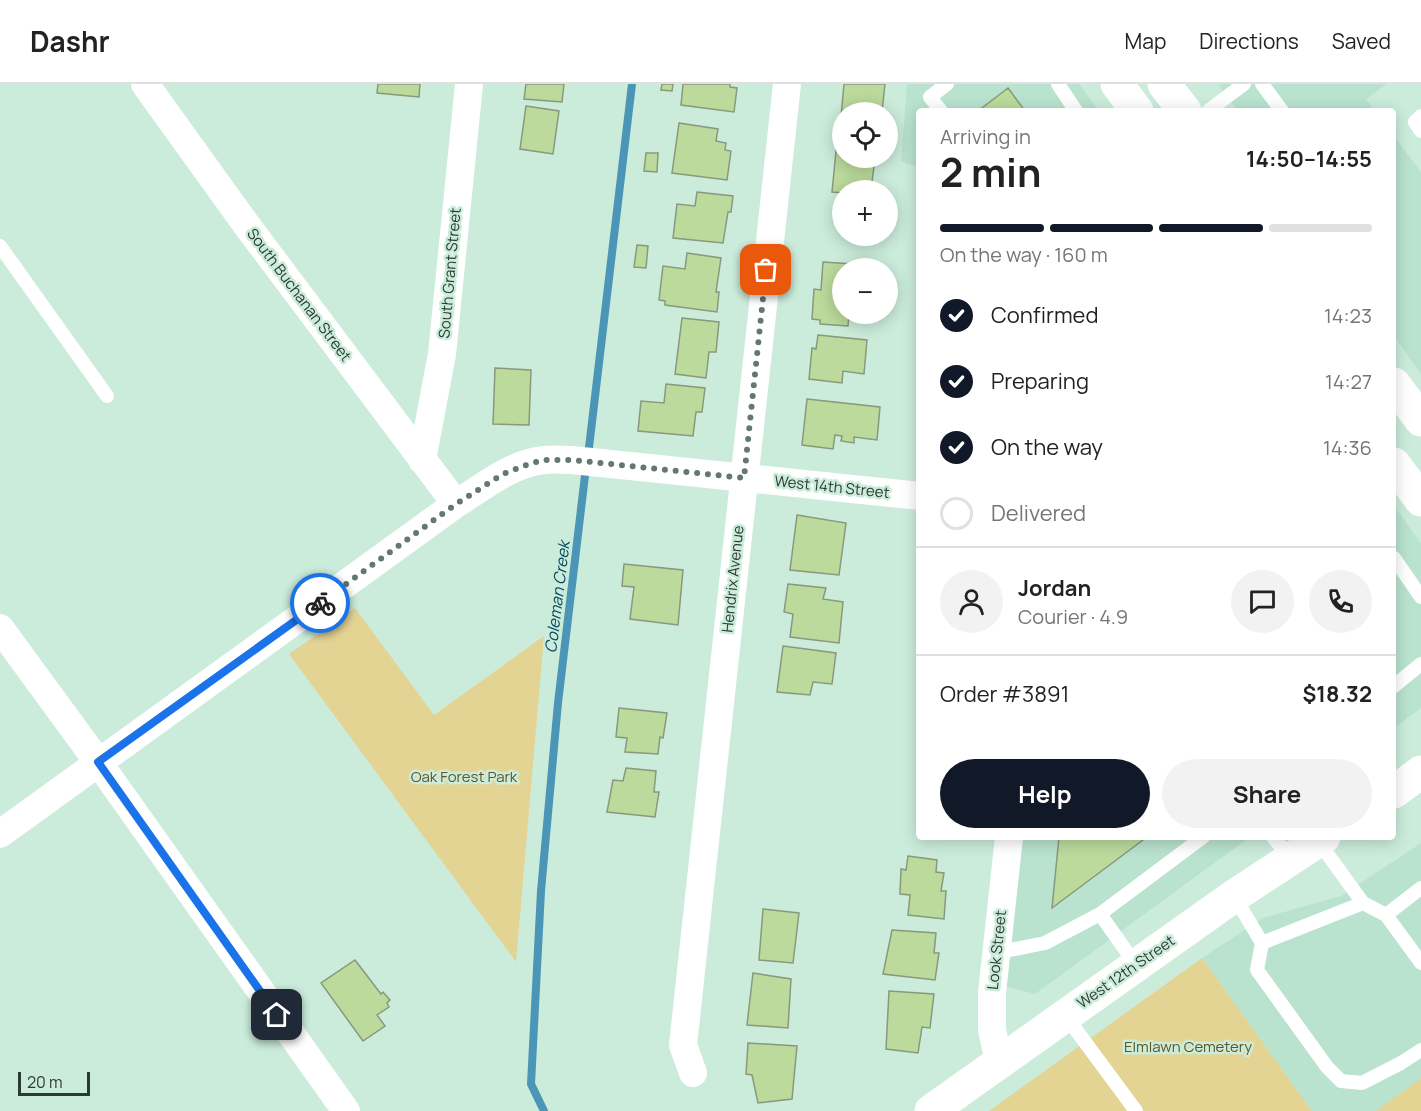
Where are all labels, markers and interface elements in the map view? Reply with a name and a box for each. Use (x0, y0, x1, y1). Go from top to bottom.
text: Dashr (30, 22, 110, 60)
text: Map (1125, 27, 1166, 55)
text: Directions (1199, 27, 1299, 55)
text: Saved (1332, 27, 1391, 55)
map controls (832, 102, 898, 324)
button: locate (832, 102, 898, 168)
text: Arriving in (940, 123, 1031, 150)
text: 14:50–14:55 (1246, 144, 1372, 174)
text: 2 min (940, 145, 1041, 199)
button: + (832, 180, 898, 246)
street label: South Grant Street (433, 207, 466, 339)
street label: South Buchanan Street (242, 224, 356, 366)
text: On the way · 160 m (940, 241, 1108, 268)
pin (740, 244, 791, 295)
icon: bag (749, 253, 782, 286)
button: − (832, 258, 898, 324)
icon: check (940, 299, 973, 332)
text: Confirmed (991, 300, 1099, 330)
text: 14:23 (1324, 302, 1372, 329)
icon: check (940, 365, 973, 398)
text: Preparing (991, 366, 1089, 396)
text: 14:27 (1325, 368, 1372, 395)
icon: check (940, 431, 973, 464)
text: On the way (991, 432, 1103, 462)
text: 14:36 (1323, 434, 1372, 461)
street label: West 14th Street (774, 470, 891, 503)
text: Delivered (991, 498, 1086, 528)
street label: Hendrix Avenue (716, 524, 749, 634)
water label: Coleman Creek (539, 538, 575, 654)
button: person (940, 570, 1003, 633)
button: chat (1231, 570, 1294, 633)
button: phone (1309, 570, 1372, 633)
courier (290, 573, 350, 633)
text: Jordan (1018, 573, 1091, 603)
icon: bike (304, 587, 337, 620)
text: Courier · 4.9 (1018, 603, 1128, 630)
text: Order #3891 (940, 679, 1069, 709)
text: $18.32 (1303, 679, 1372, 709)
button: Help (940, 759, 1150, 828)
button: Share (1162, 759, 1372, 828)
park label: Oak Forest Park (411, 766, 518, 787)
street label: Look Street (982, 909, 1011, 991)
street label: West 12th Street (1073, 930, 1179, 1013)
pin (251, 989, 302, 1040)
icon: home (260, 998, 293, 1031)
park label: Elmlawn Cemetery (1124, 1036, 1252, 1057)
scale bar (18, 1069, 90, 1096)
text: 20 m (27, 1071, 63, 1093)

